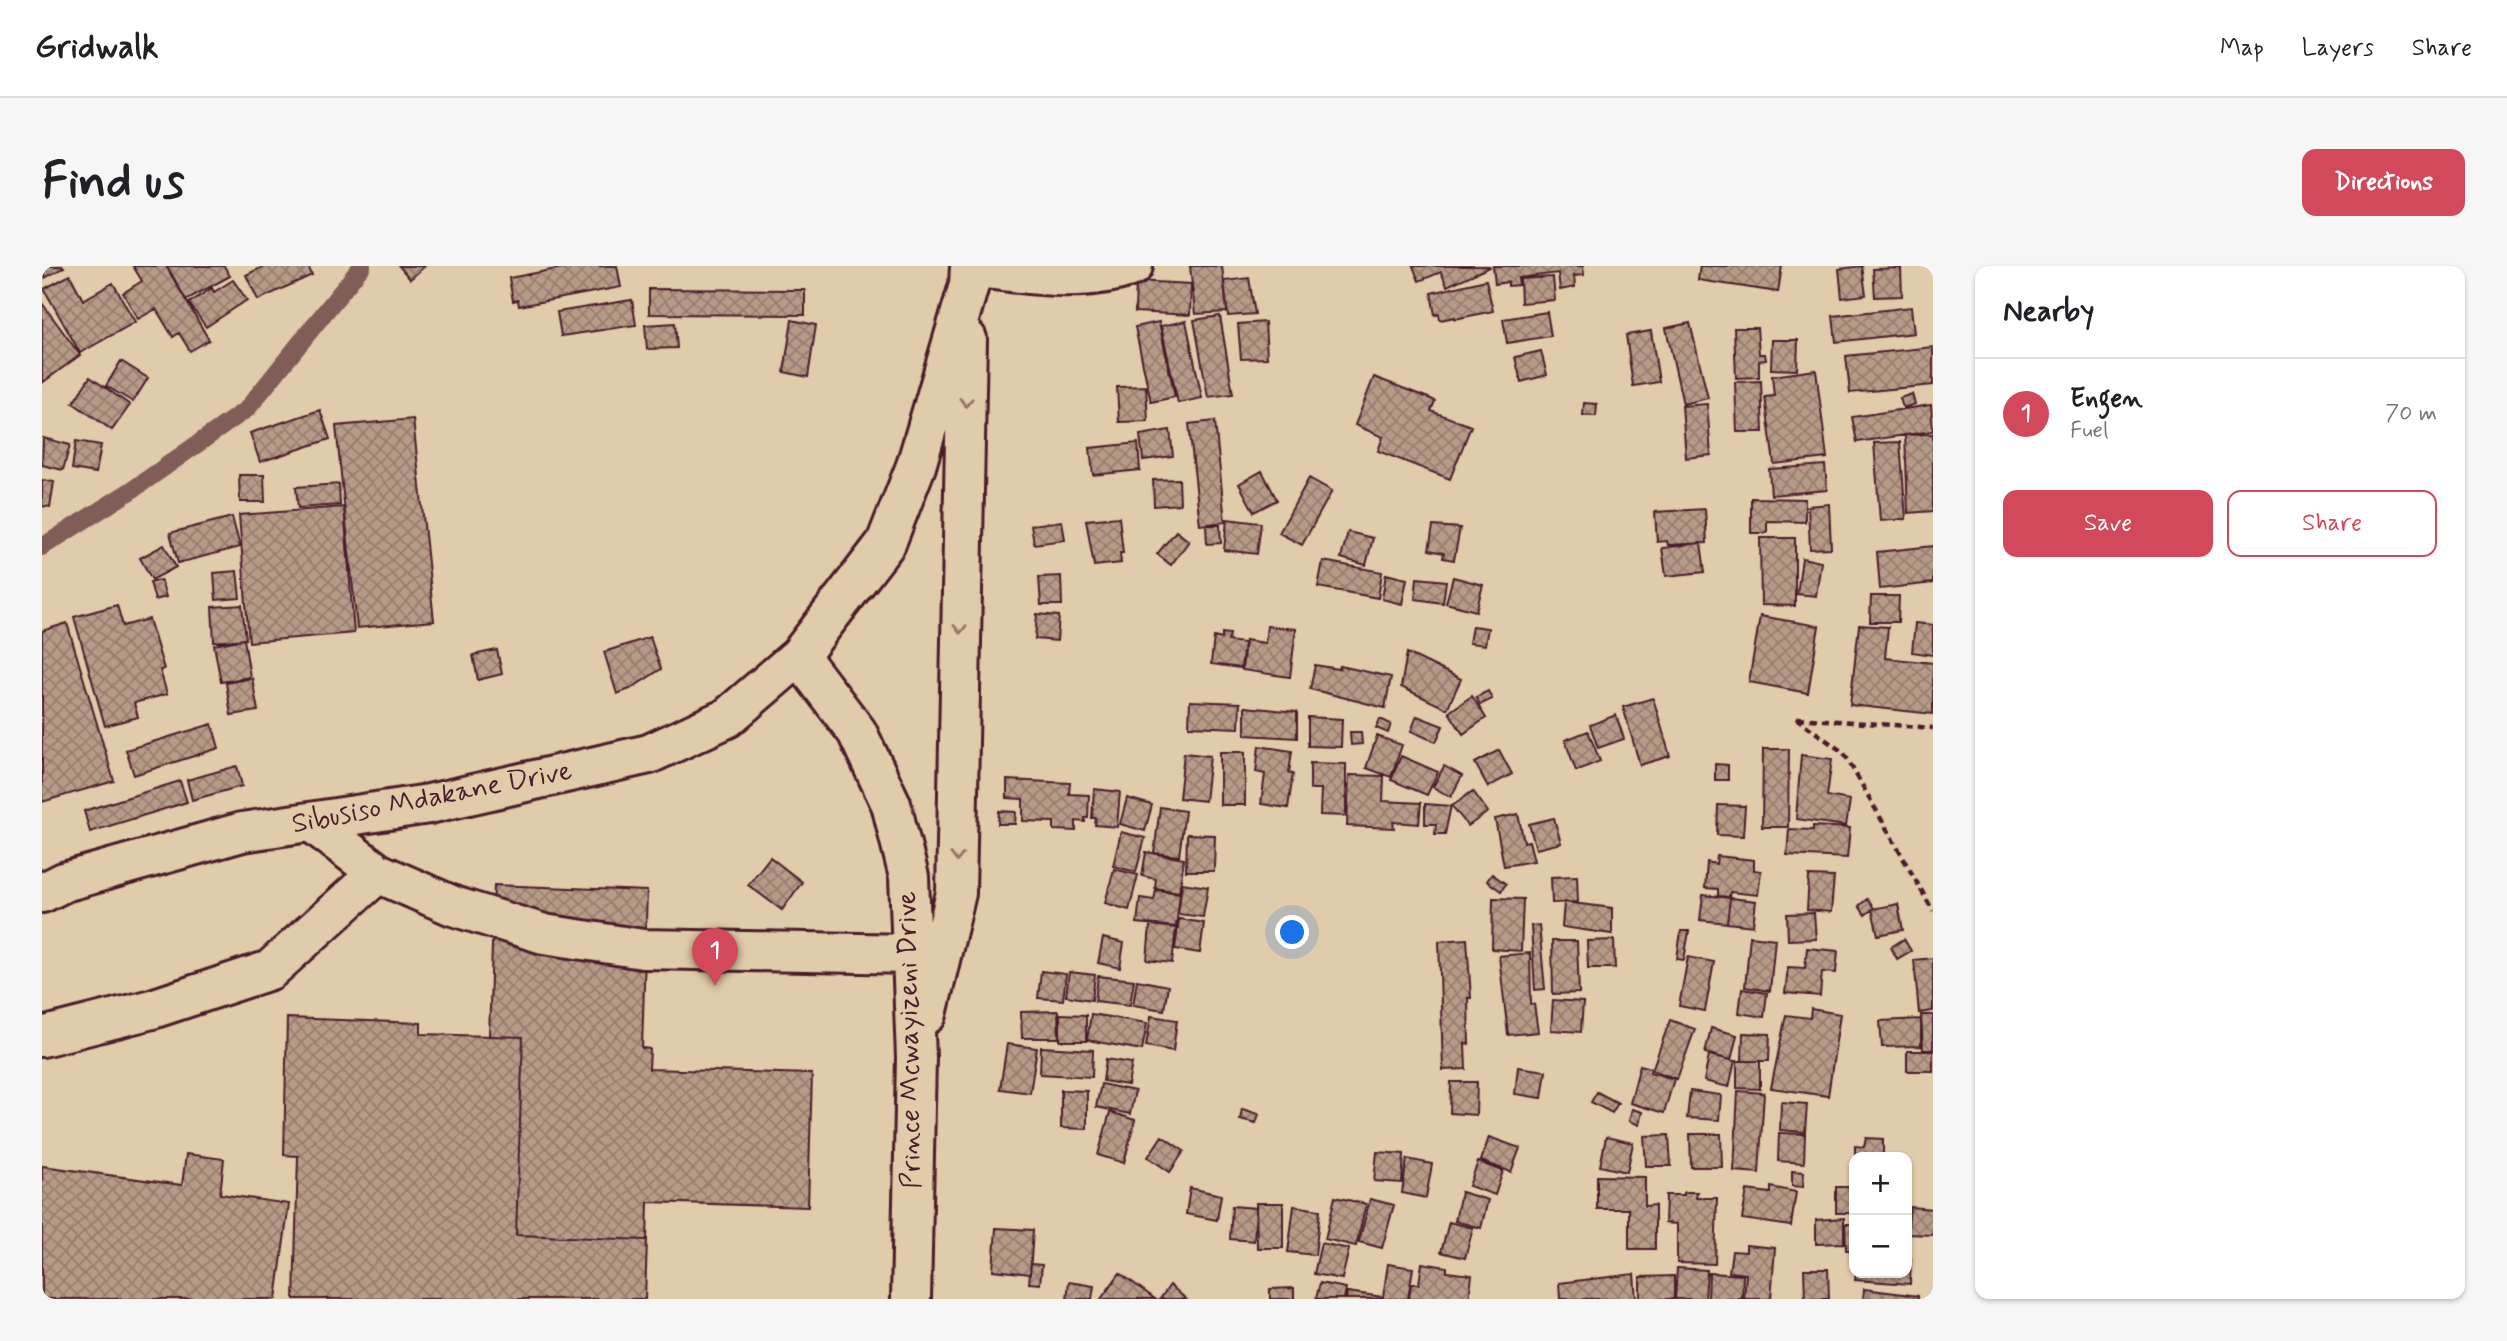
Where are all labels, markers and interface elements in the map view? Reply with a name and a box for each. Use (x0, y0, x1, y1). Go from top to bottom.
text: Gridwalk (35, 26, 159, 70)
text: Map (2220, 33, 2264, 64)
text: Layers (2302, 33, 2374, 64)
text: Share (2412, 33, 2472, 64)
button: Directions (2302, 149, 2465, 216)
text: Find us (42, 150, 185, 215)
text: Nearby (2003, 292, 2094, 331)
text: Engen (2070, 382, 2143, 416)
one-way arrow (958, 397, 973, 408)
text: 1 (2021, 399, 2031, 429)
text: 70 m (2385, 399, 2437, 429)
text: Fuel (2070, 416, 2109, 446)
button: Save (2003, 490, 2213, 557)
button: Share (2227, 490, 2437, 557)
one-way arrow (952, 625, 968, 635)
street label: Sibusiso Mdakane Drive (289, 753, 575, 843)
one-way arrow (949, 852, 965, 863)
street label: Prince Mcwayizeni Drive (889, 891, 931, 1189)
your location (1275, 915, 1309, 949)
pin: 1 (692, 928, 738, 986)
map controls (1849, 1152, 1912, 1278)
button: + (1849, 1152, 1912, 1215)
button: − (1849, 1215, 1912, 1278)

